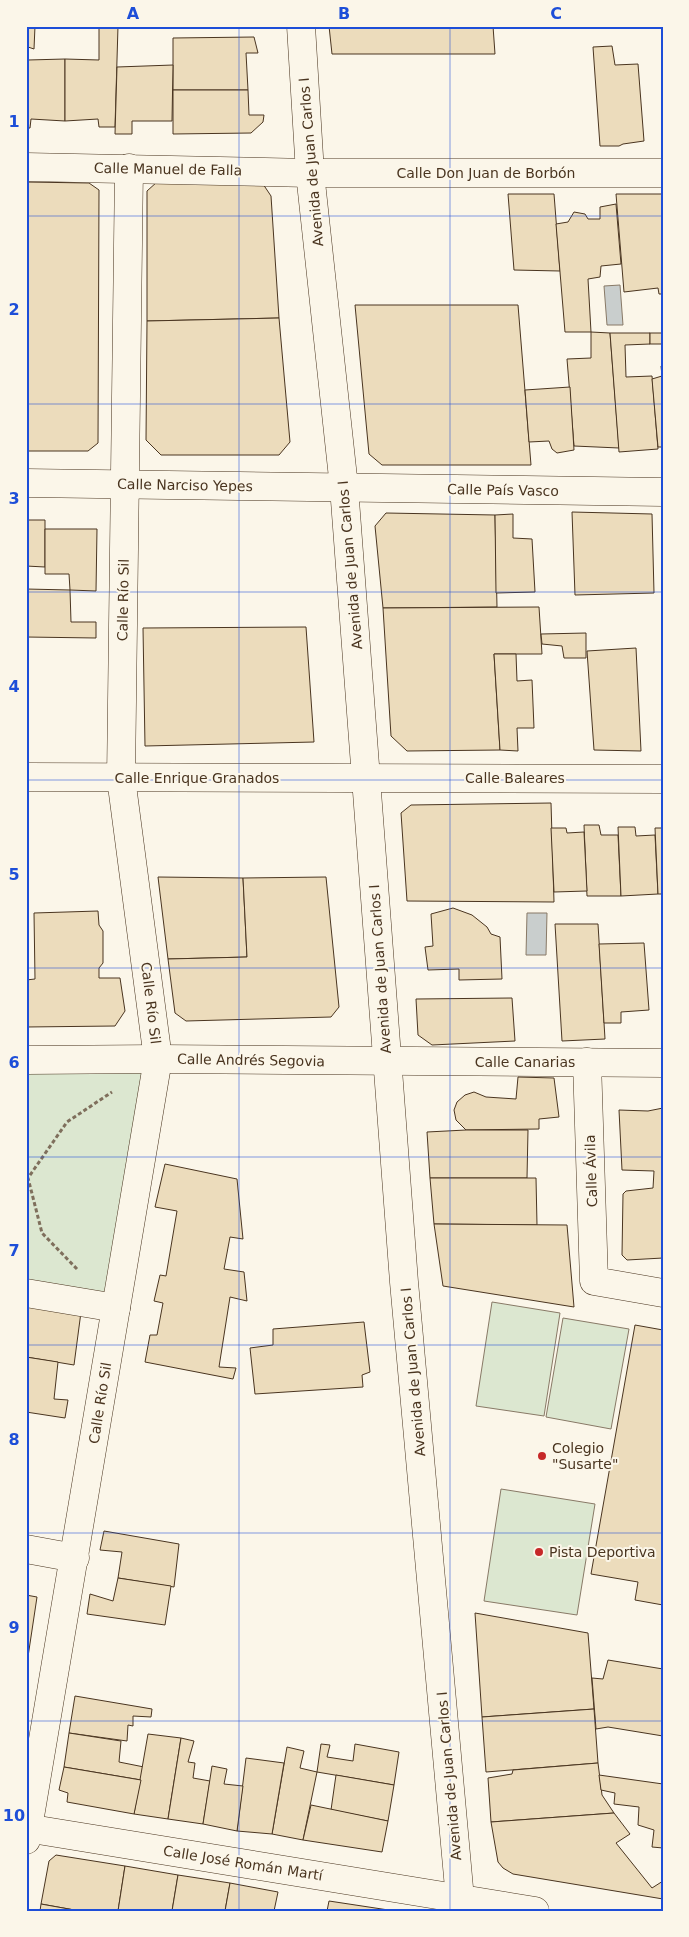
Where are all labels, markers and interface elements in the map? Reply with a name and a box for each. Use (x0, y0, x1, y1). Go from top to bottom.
text: A (127, 4, 140, 23)
text: B (338, 4, 350, 23)
text: C (550, 4, 562, 23)
street label: Avenida de Juan Carlos I (296, 77, 326, 247)
text: 1 (8, 112, 20, 131)
street label: Calle Manuel de Falla (94, 160, 242, 178)
street label: Calle Don Juan de Borbón (397, 165, 575, 181)
text: 2 (8, 300, 20, 319)
street label: Calle Narciso Yepes (117, 476, 253, 494)
street label: Avenida de Juan Carlos I (335, 480, 365, 650)
street label: Calle País Vasco (447, 481, 559, 499)
text: 3 (8, 489, 20, 508)
street label: Calle Río Sil (114, 559, 132, 641)
text: 4 (8, 677, 20, 696)
street label: Calle Enrique Granados (115, 770, 279, 786)
street label: Calle Baleares (465, 770, 565, 786)
text: 5 (8, 865, 20, 884)
street label: Avenida de Juan Carlos I (366, 884, 394, 1054)
street label: Calle Río Sil (138, 961, 164, 1045)
street label: Calle Andrés Segovia (177, 1051, 325, 1069)
text: 6 (8, 1053, 20, 1072)
street label: Calle Canarias (475, 1054, 575, 1070)
street label: Calle Ávila (582, 1134, 600, 1208)
text: 7 (8, 1241, 20, 1260)
street label: Avenida de Juan Carlos I (398, 1287, 428, 1457)
street label: Calle Río Sil (86, 1361, 114, 1445)
text: 8 (8, 1430, 20, 1449)
place label: Colegio "Susarte" (552, 1440, 618, 1472)
marker: Colegio "Susarte" (536, 1450, 548, 1462)
place label: Pista Deportiva (549, 1544, 656, 1560)
marker: Pista Deportiva (533, 1546, 545, 1558)
text: 9 (8, 1618, 20, 1637)
street label: Avenida de Juan Carlos I (434, 1691, 464, 1861)
text: 10 (3, 1806, 25, 1825)
street label: Calle José Román Martí (162, 1842, 325, 1884)

